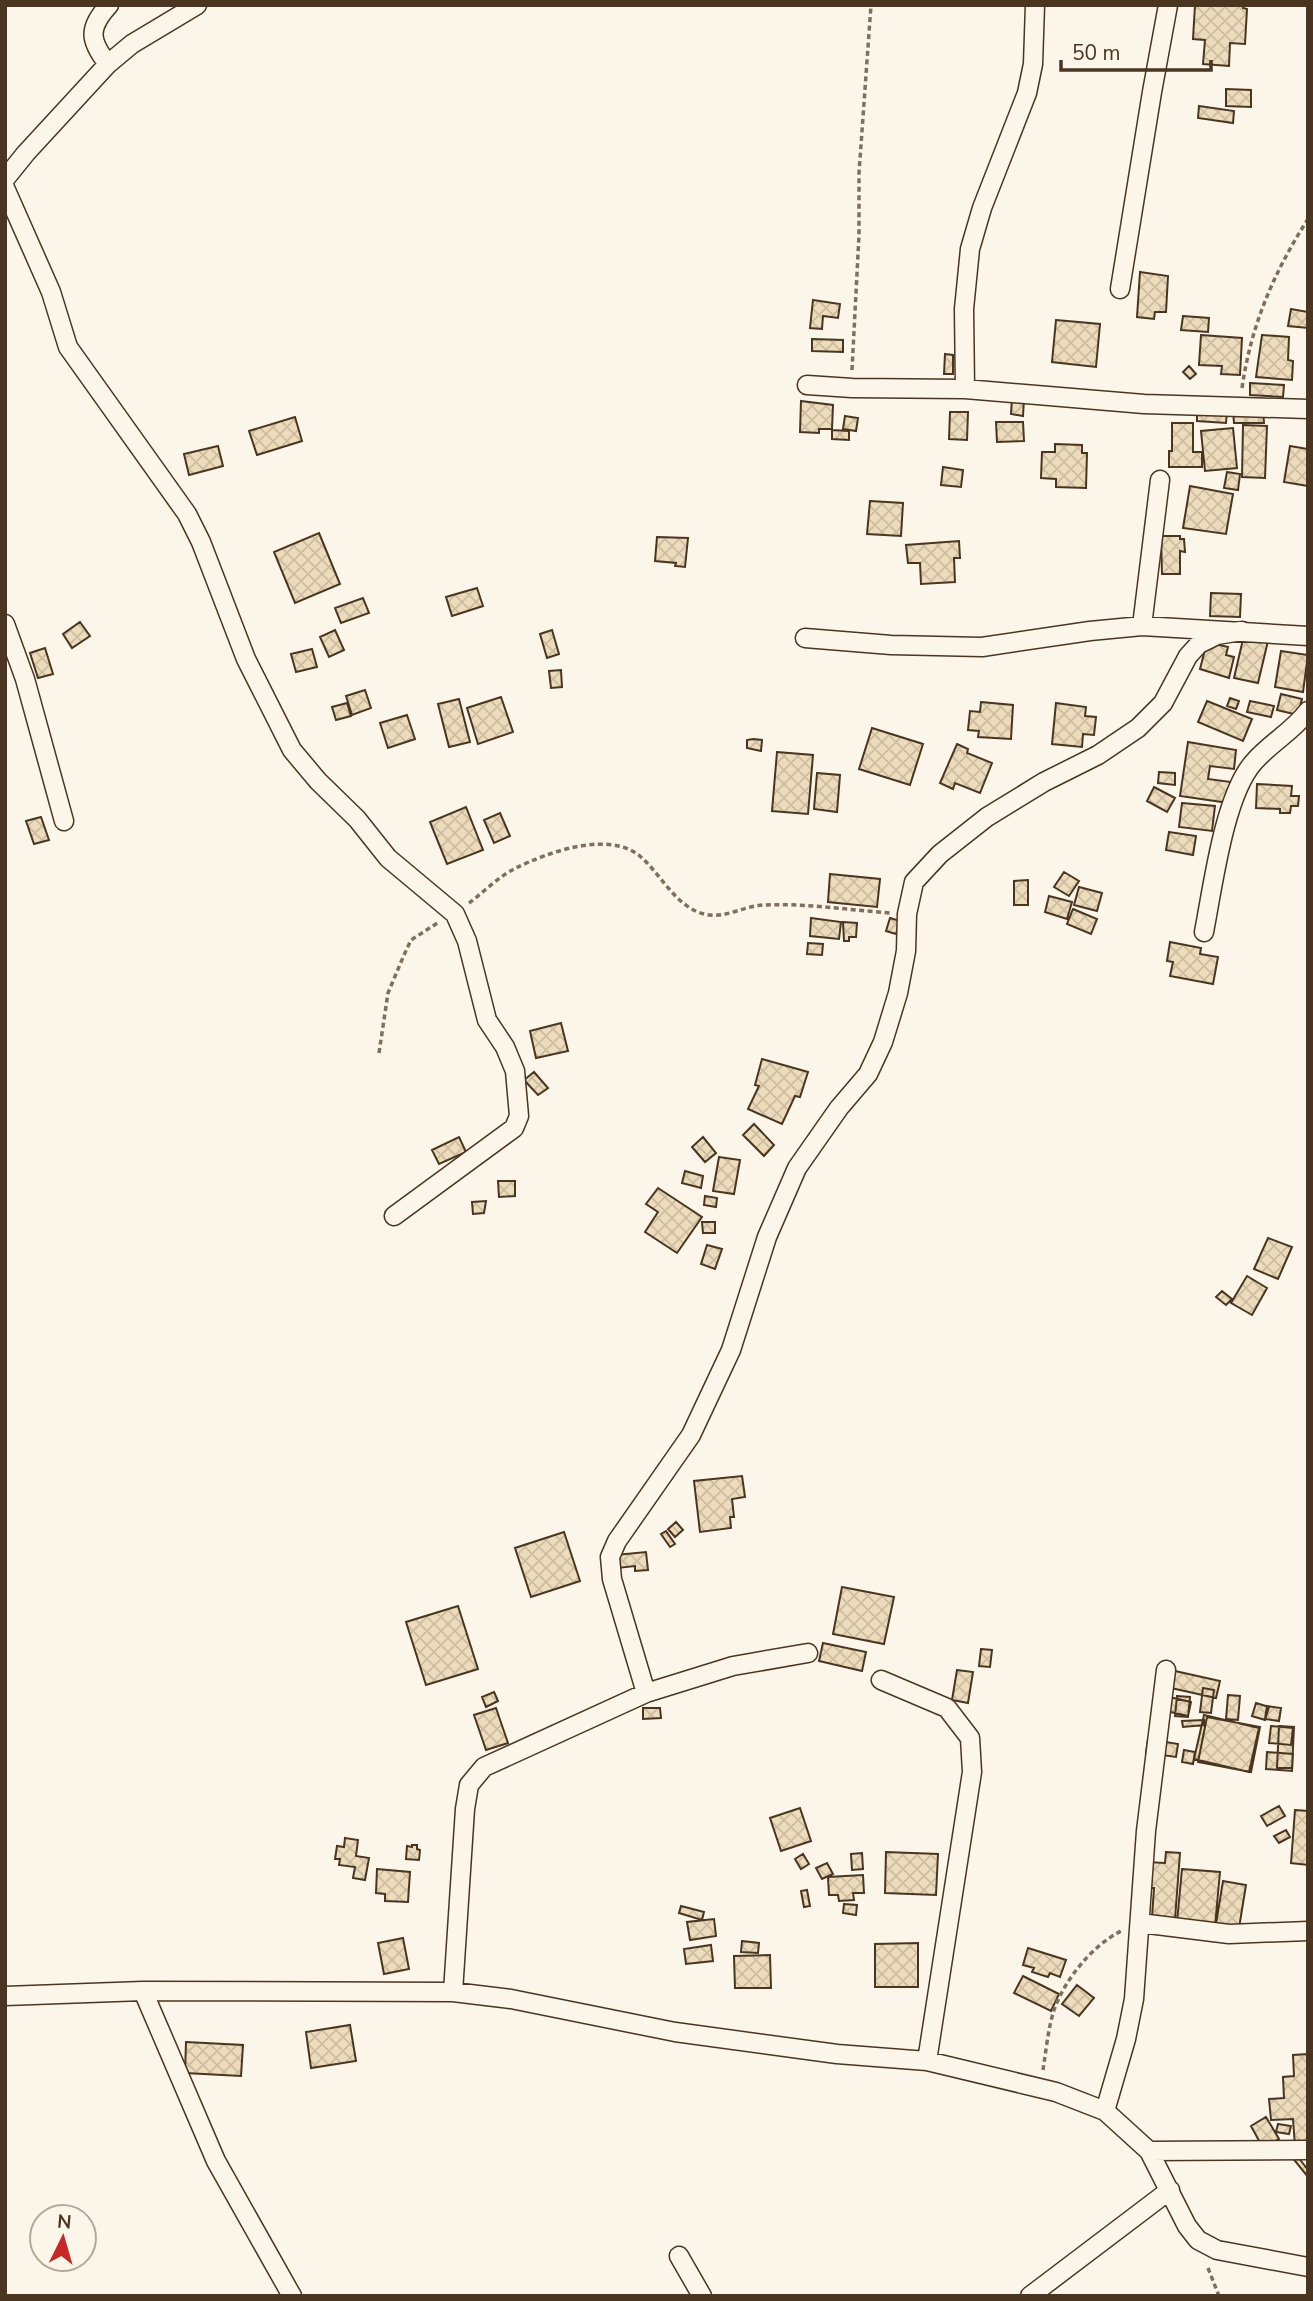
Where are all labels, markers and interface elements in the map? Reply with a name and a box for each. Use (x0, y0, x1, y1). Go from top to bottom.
scale bar (1061, 28, 1212, 72)
text: 50 m (1072, 39, 1121, 67)
north arrow (28, 2203, 98, 2273)
text: N (56, 2208, 73, 2236)

